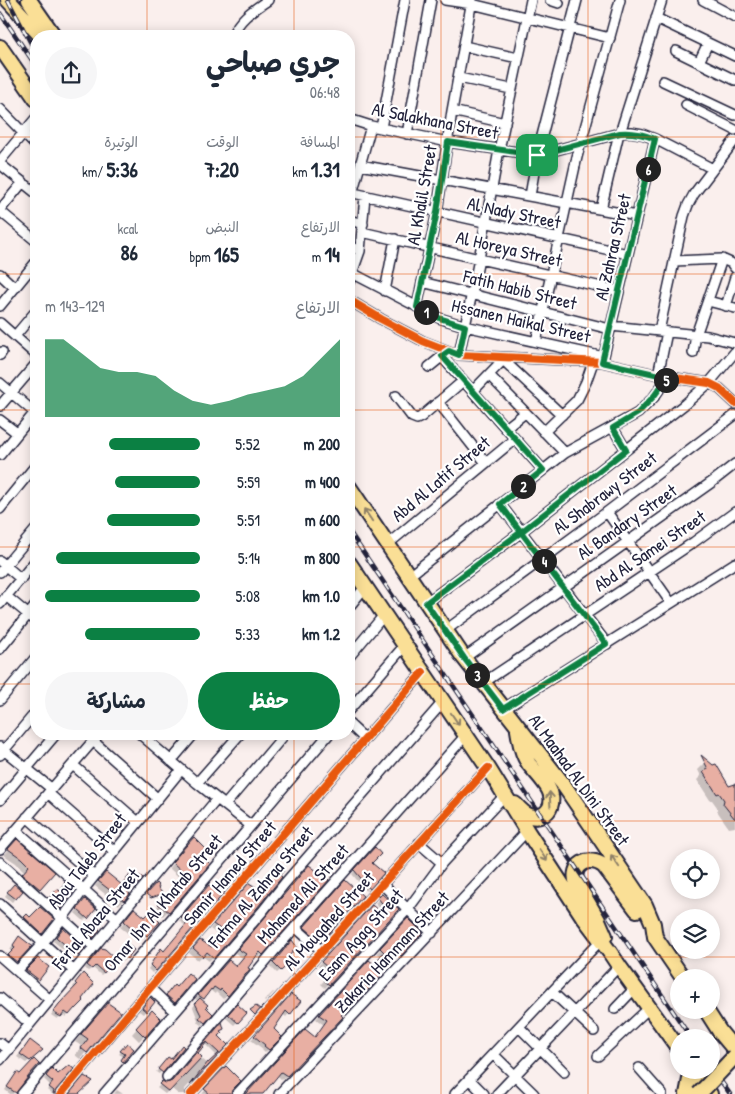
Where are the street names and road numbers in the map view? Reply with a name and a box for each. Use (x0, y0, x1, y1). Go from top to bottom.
street label: Al Salakhana Street (370, 96, 501, 145)
street label: Al Khalil Street (400, 142, 443, 247)
street label: Al Nady Street (465, 190, 564, 235)
street label: Al Zahraa Street (588, 190, 637, 303)
street label: Al Horeya Street (454, 224, 565, 273)
street label: Fatih Habib Street (460, 263, 580, 316)
street label: Hssanen Haikal Street (449, 292, 594, 349)
street label: Abd Al Latif Street (386, 429, 496, 527)
street label: Al Shabrawy Street (548, 445, 662, 540)
street label: Al Bandary Street (572, 477, 682, 565)
street label: Abd Al Samei Street (589, 503, 711, 597)
street label: Al Maahad Al Dini Street (523, 709, 636, 851)
street label: Abou Taleb Street (41, 807, 133, 914)
street label: Samir Hamed Street (177, 815, 282, 930)
street label: Fatma Al Zahraa Street (202, 820, 320, 954)
street label: Omar Ibn Al Khatab Street (98, 828, 228, 977)
street label: Mohamed Ali Street (251, 838, 355, 949)
street label: Ferial Abaza Street (45, 862, 146, 975)
street label: Al Mougahed Street (277, 865, 381, 976)
street label: Esam Agag Street (312, 883, 409, 986)
street label: Zakaria Hammam Street (329, 885, 455, 1018)

